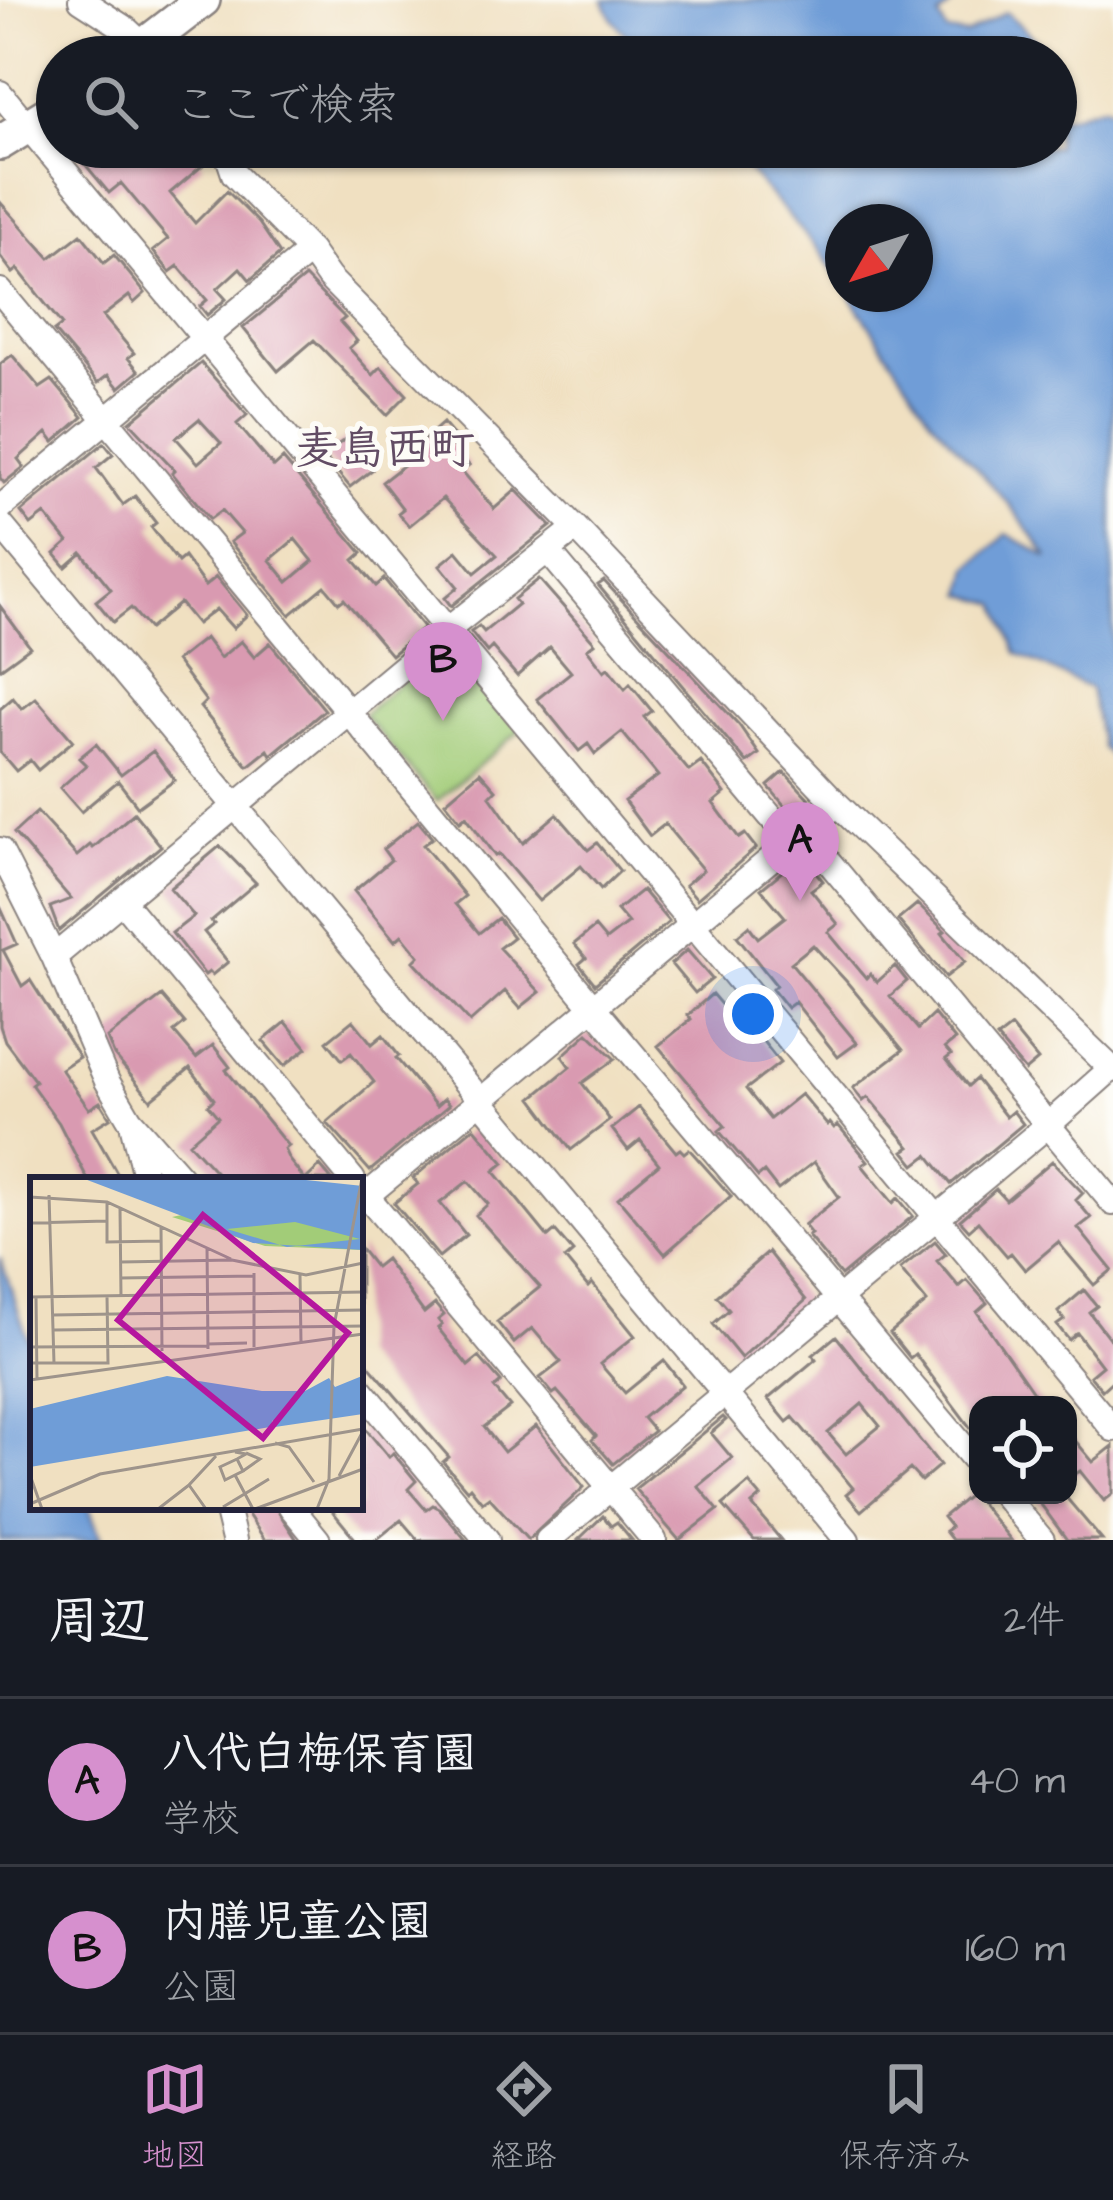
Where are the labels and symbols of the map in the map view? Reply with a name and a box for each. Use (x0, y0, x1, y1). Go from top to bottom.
north arrow (825, 204, 933, 312)
district label: 麦島西町 (295, 419, 475, 481)
pin: B (404, 622, 482, 721)
pin: A (761, 802, 839, 901)
your location (723, 984, 783, 1044)
inset map (30, 1177, 363, 1510)

